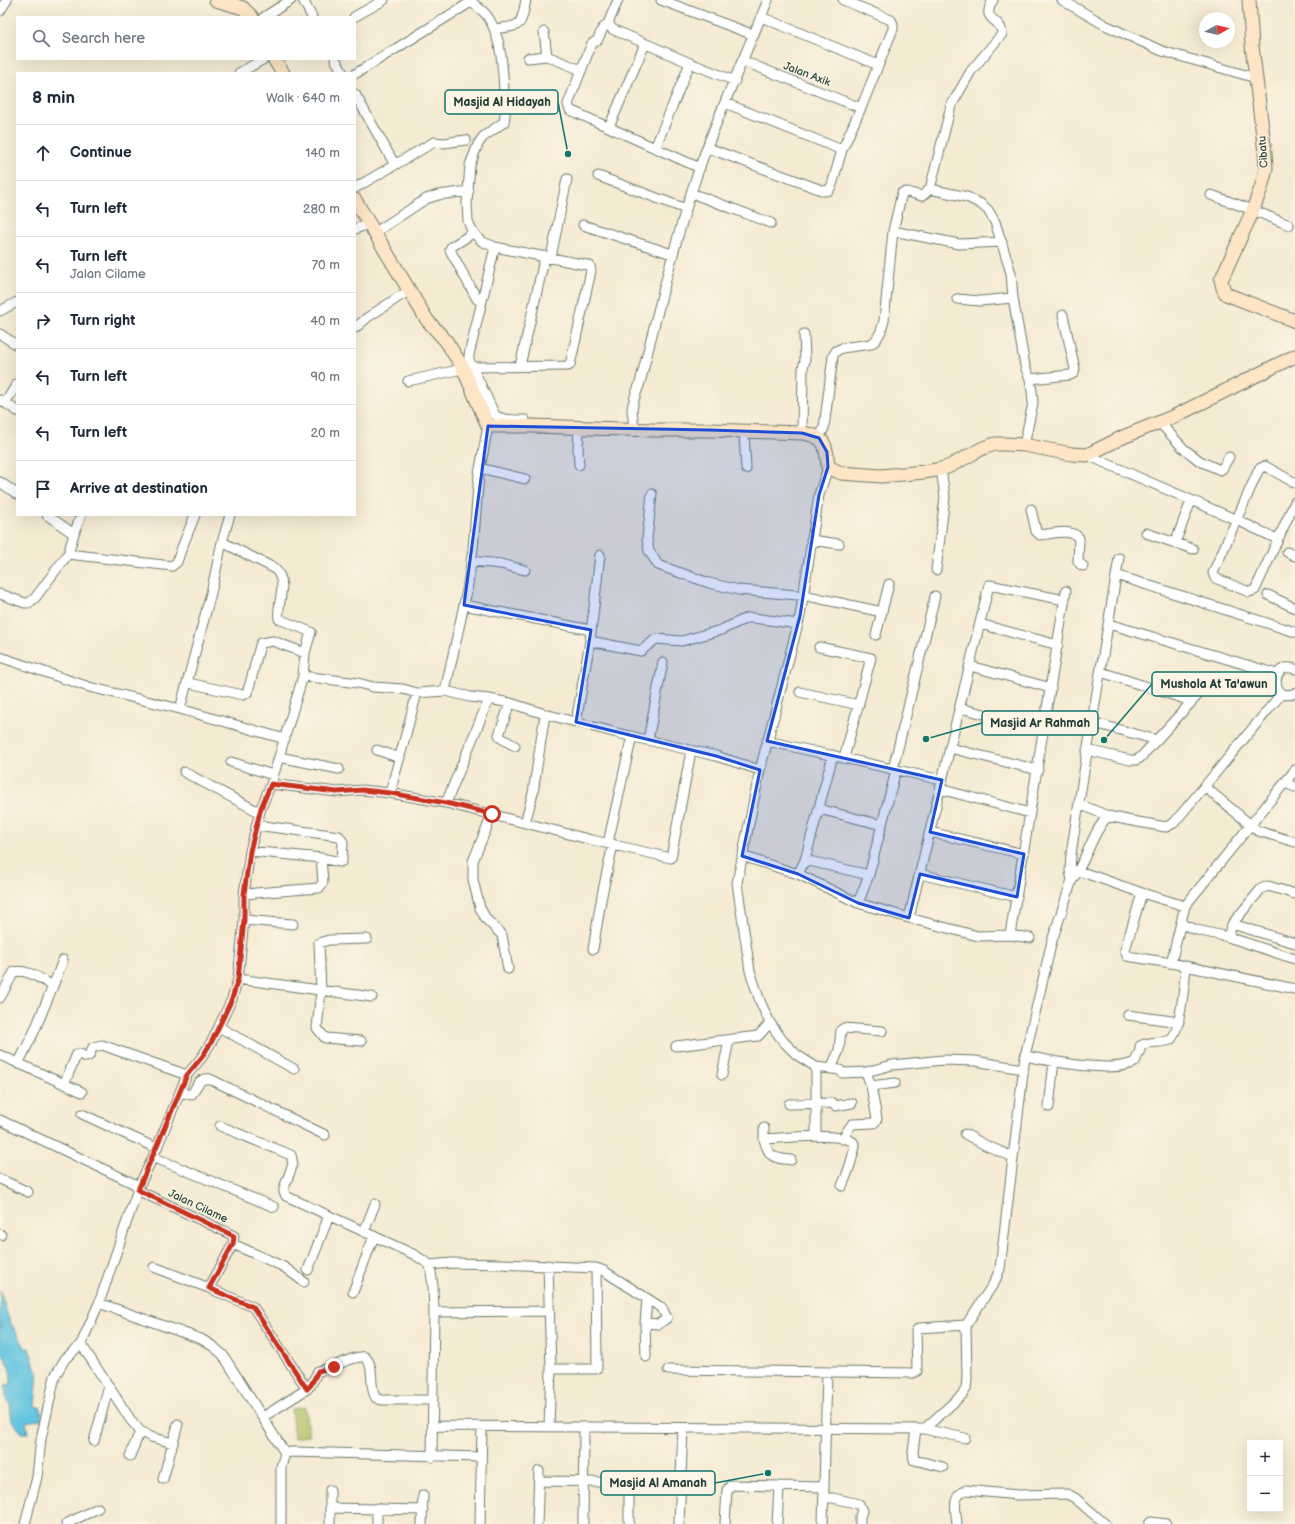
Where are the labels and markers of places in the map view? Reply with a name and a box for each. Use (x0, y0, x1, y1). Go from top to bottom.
callout: Masjid Al Hidayah (445, 90, 558, 114)
callout: Mushola At Ta'awun (1152, 672, 1276, 696)
callout: Masjid Ar Rahmah (982, 711, 1098, 735)
callout: Masjid Al Amanah (601, 1471, 715, 1495)

